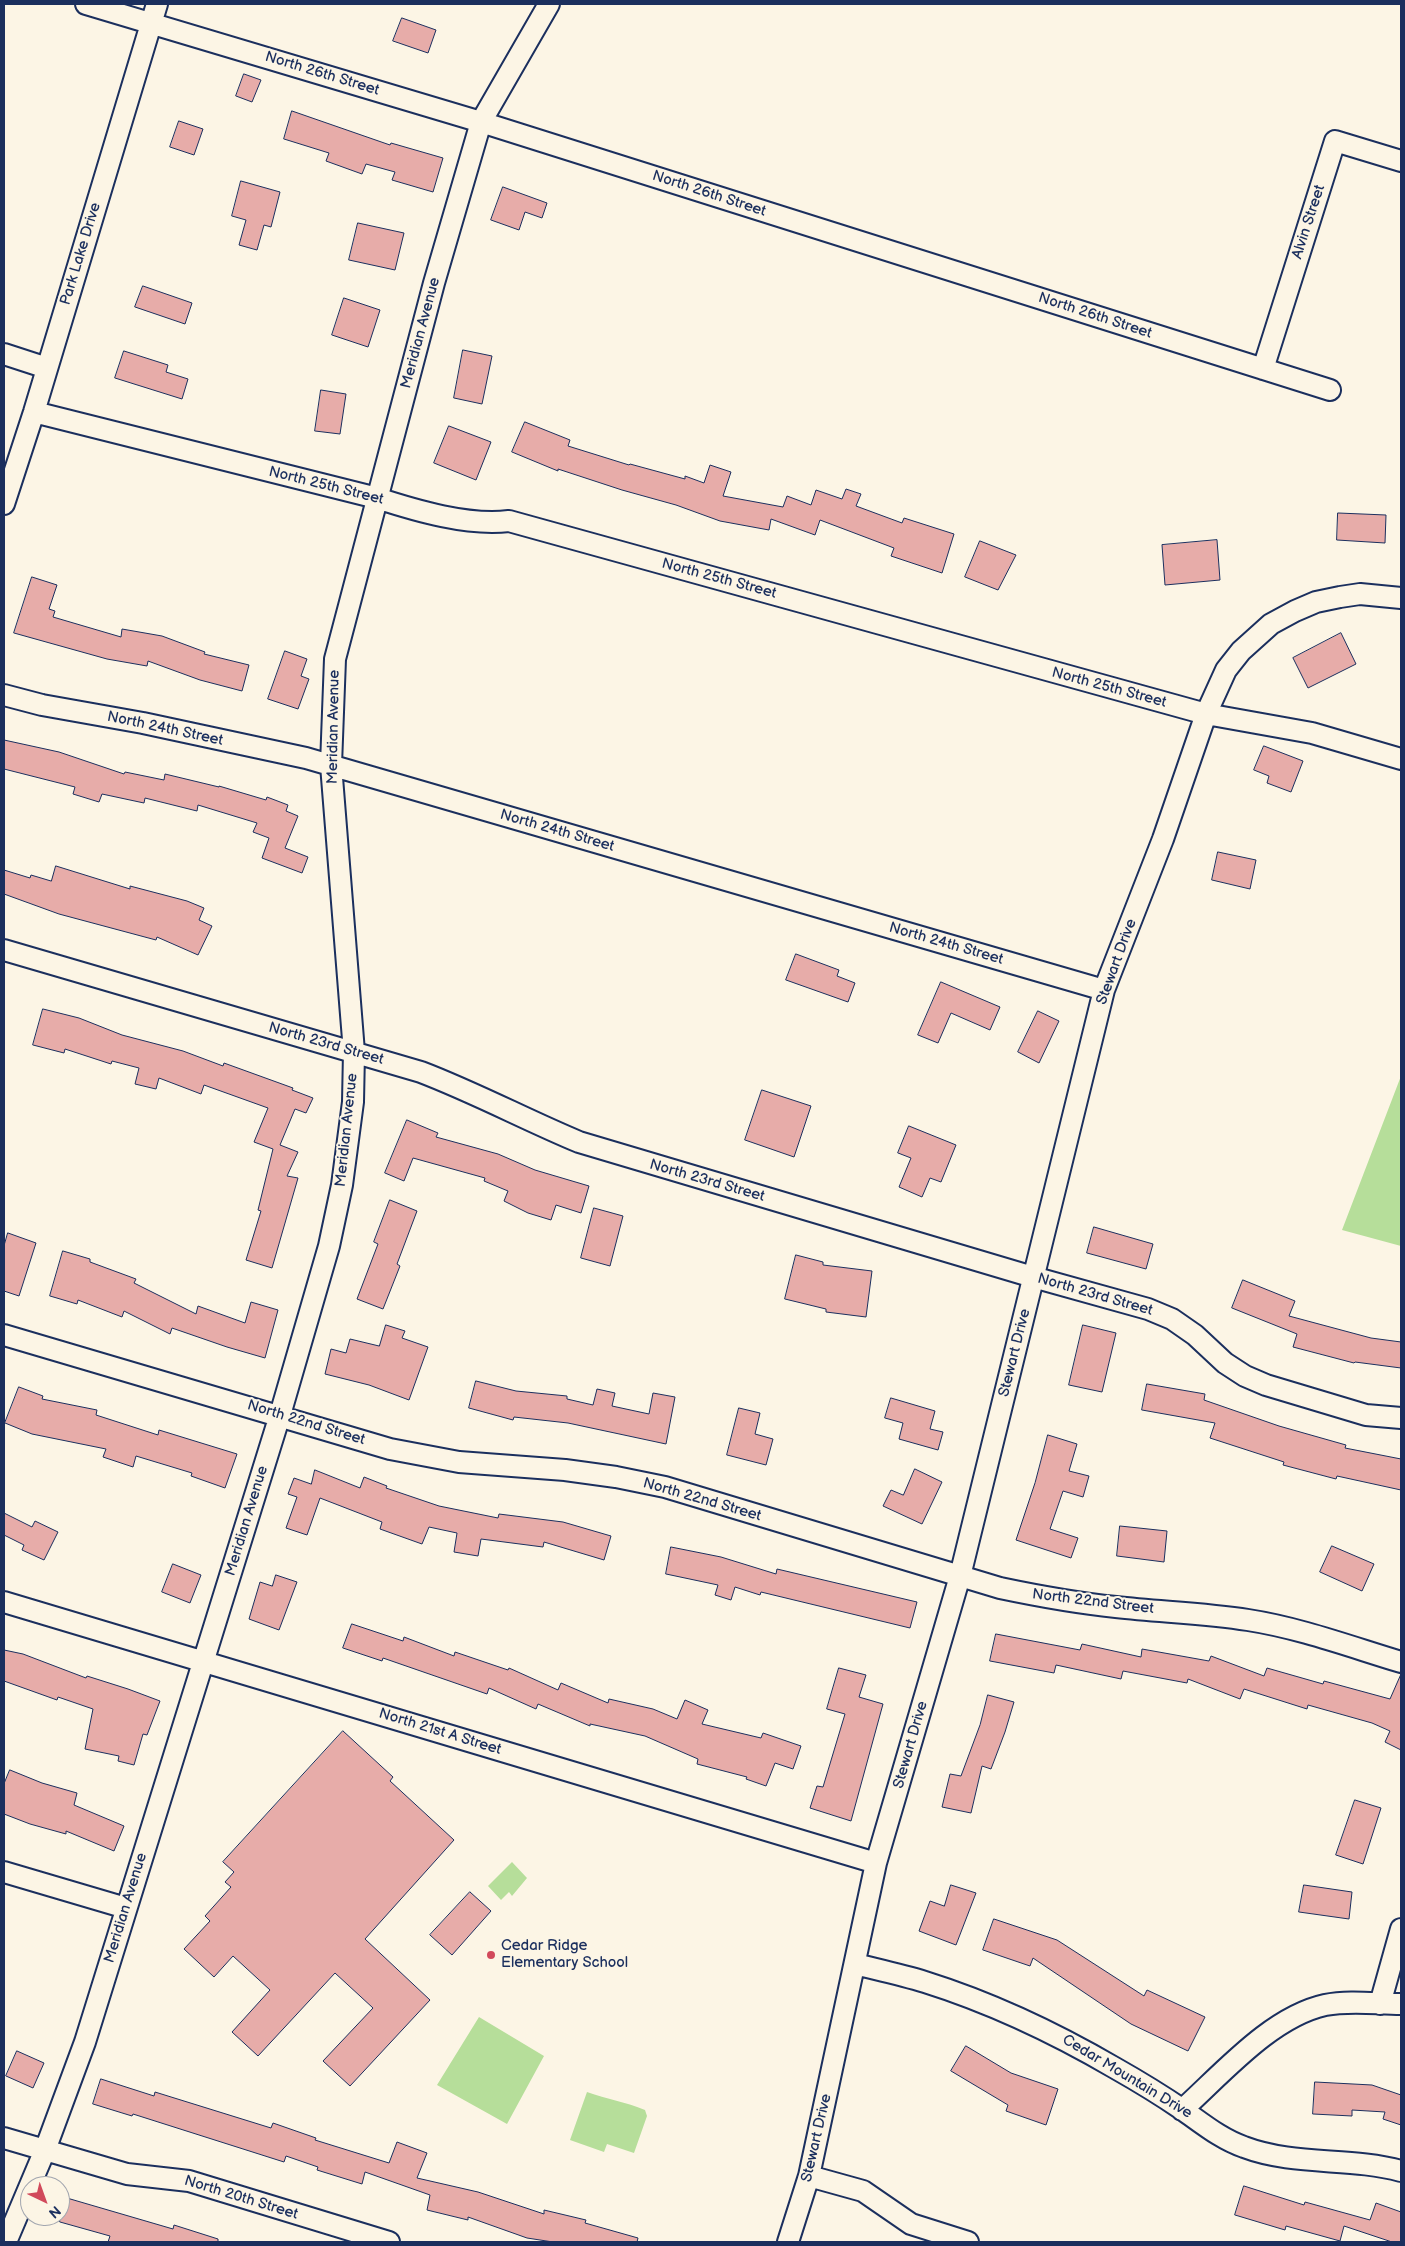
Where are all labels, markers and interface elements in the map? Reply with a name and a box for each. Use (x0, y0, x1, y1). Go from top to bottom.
street label: North 26th Street (263, 48, 381, 100)
street label: North 26th Street (650, 167, 768, 221)
street label: Alvin Street (1289, 183, 1329, 261)
street label: Park Lake Drive (57, 201, 105, 307)
street label: Meridian Avenue (398, 276, 444, 390)
street label: North 26th Street (1036, 289, 1154, 343)
street label: North 25th Street (267, 463, 385, 509)
street label: North 25th Street (660, 555, 778, 603)
street label: North 25th Street (1050, 664, 1168, 712)
street label: Meridian Avenue (324, 670, 344, 784)
street label: North 24th Street (105, 708, 225, 750)
street label: North 24th Street (498, 806, 616, 856)
street label: Stewart Drive (1093, 917, 1141, 1007)
street label: North 24th Street (887, 919, 1005, 969)
street label: North 23rd Street (266, 1019, 386, 1069)
street label: Meridian Avenue (332, 1072, 362, 1188)
street label: North 23rd Street (647, 1156, 767, 1206)
street label: North 23rd Street (1035, 1270, 1155, 1320)
street label: Stewart Drive (995, 1307, 1035, 1399)
street label: North 22nd Street (245, 1397, 367, 1449)
street label: Meridian Avenue (222, 1464, 272, 1578)
street label: North 22nd Street (641, 1474, 763, 1526)
street label: North 22nd Street (1031, 1586, 1155, 1618)
street label: Stewart Drive (890, 1699, 932, 1791)
street label: North 21st A Street (377, 1705, 503, 1759)
street label: Meridian Avenue (101, 1851, 151, 1965)
place label: Cedar Ridge Elementary School (501, 1937, 628, 1972)
marker: Cedar Ridge Elementary School (485, 1949, 497, 1961)
street label: Cedar Mountain Drive (1059, 2031, 1195, 2123)
street label: Stewart Drive (798, 2092, 836, 2184)
street label: North 20th Street (182, 2172, 300, 2224)
north arrow (20, 2176, 70, 2226)
text: N (45, 2202, 64, 2222)

